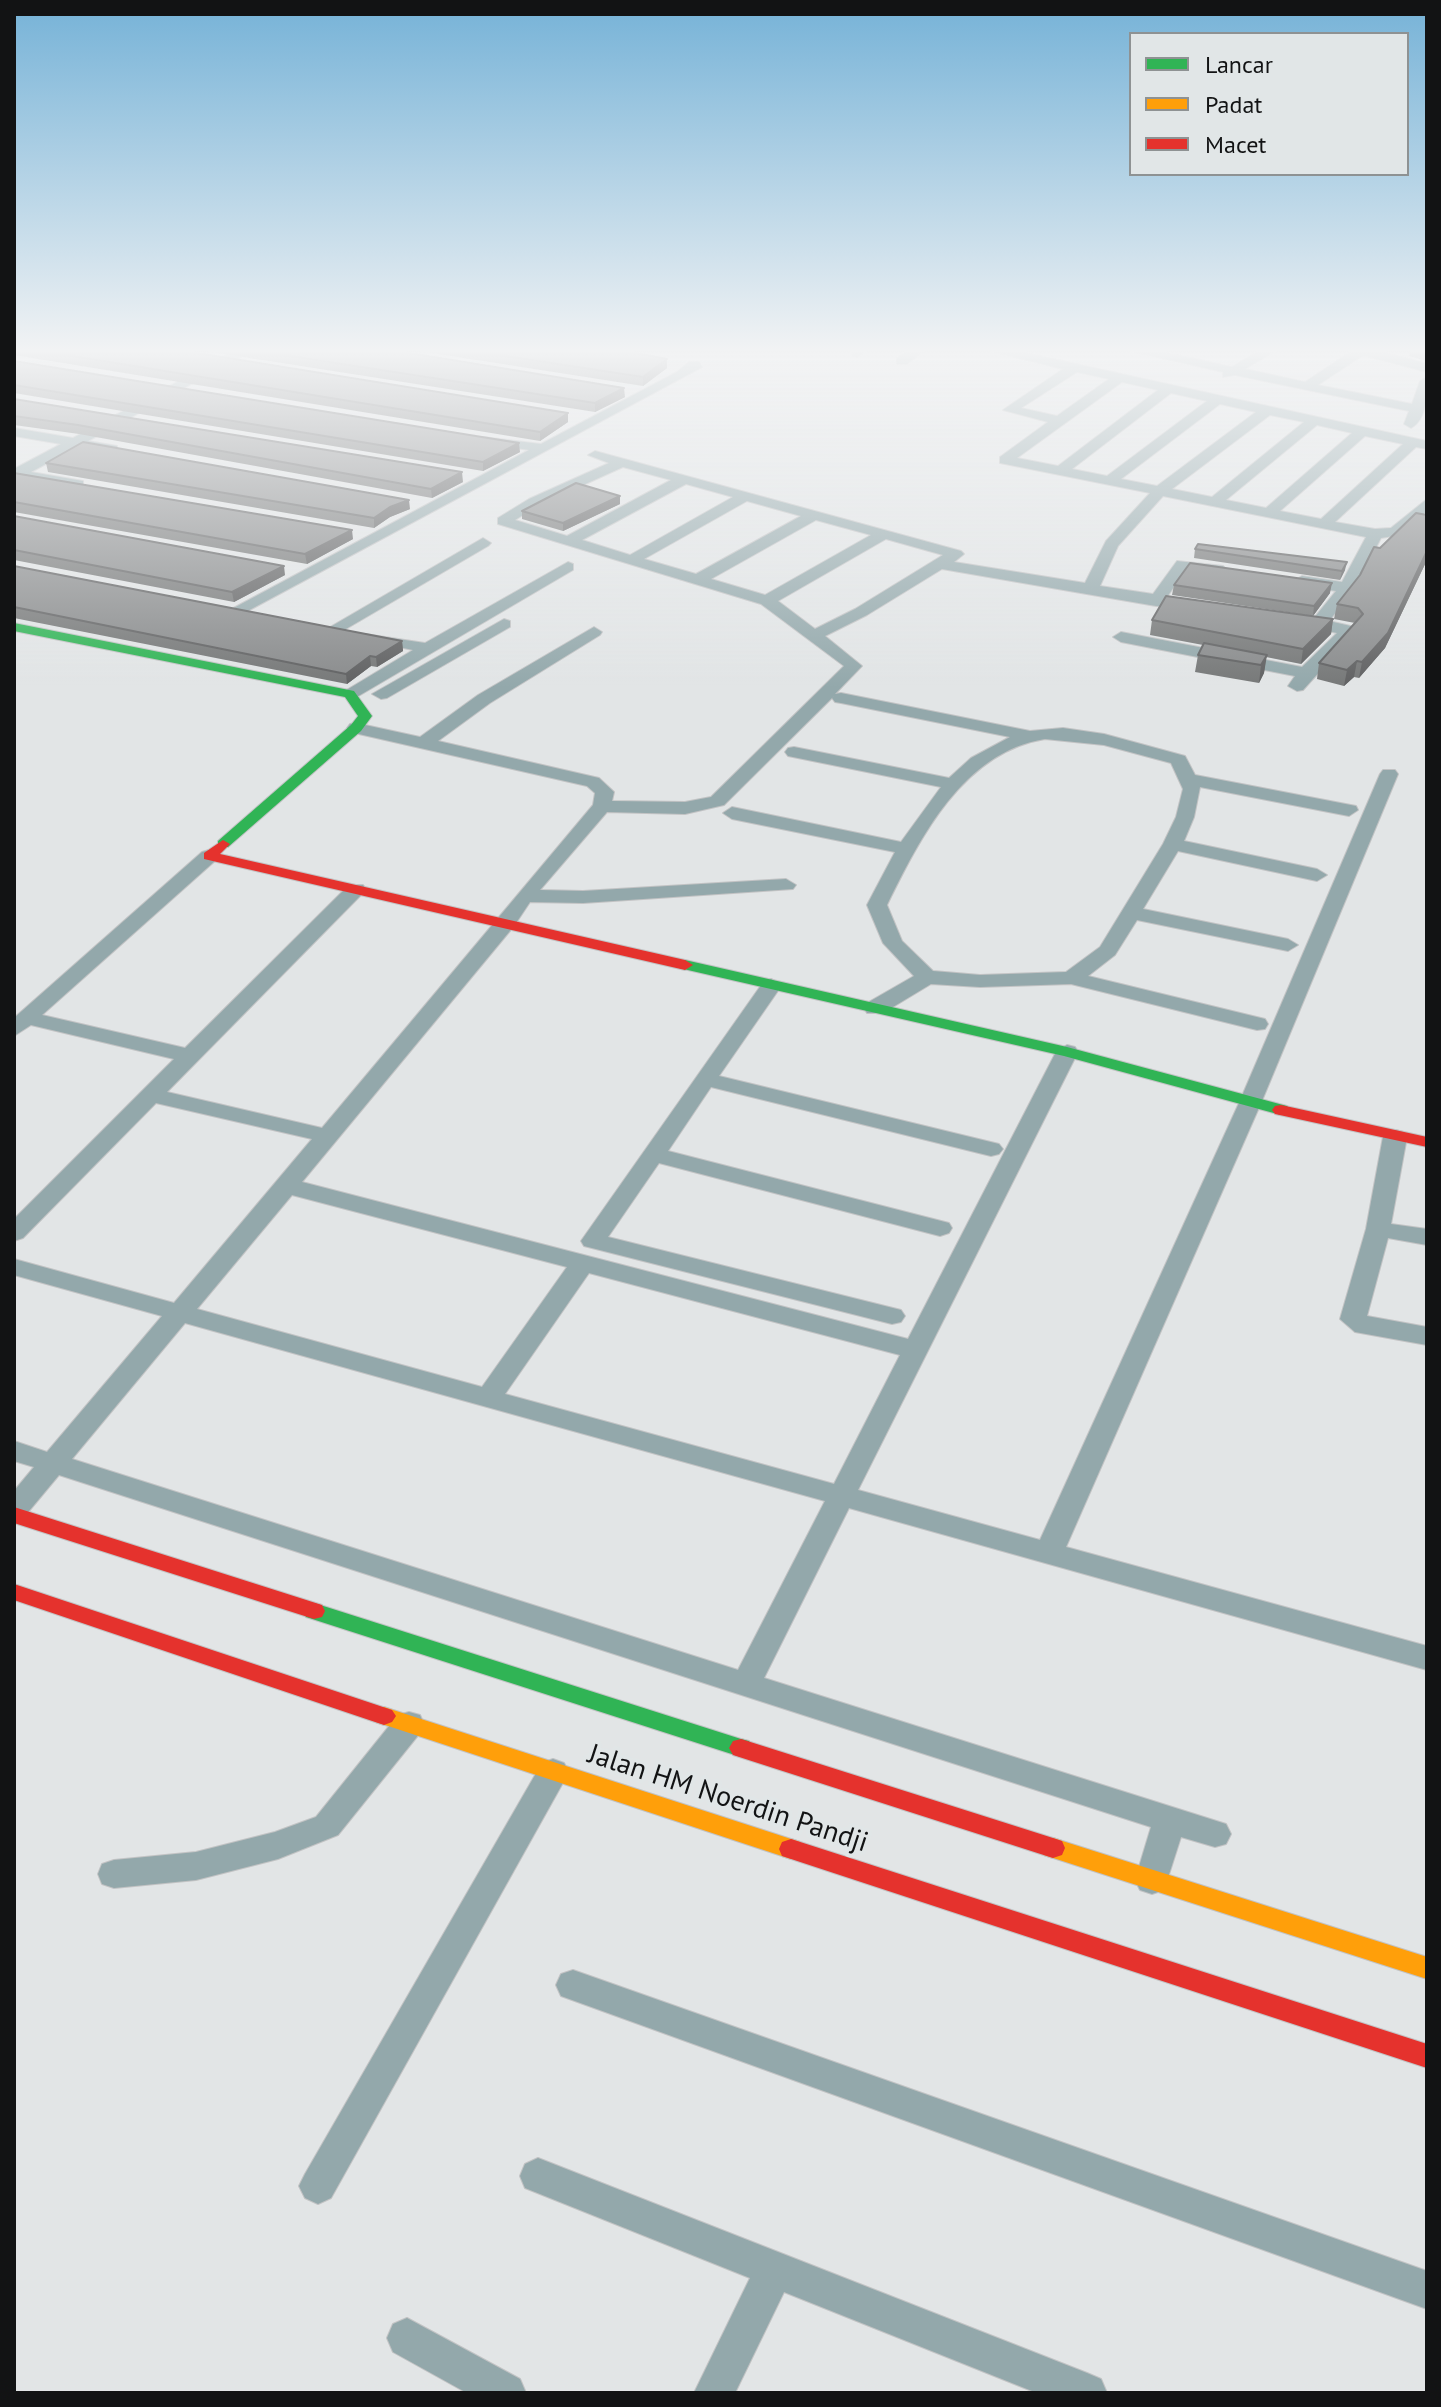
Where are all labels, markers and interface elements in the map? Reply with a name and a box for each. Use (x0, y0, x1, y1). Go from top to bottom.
legend (1129, 32, 1409, 176)
text: Lancar (1205, 49, 1273, 80)
text: Padat (1205, 89, 1262, 120)
text: Macet (1205, 129, 1267, 160)
street label: Jalan HM Noerdin Pandji (584, 1738, 872, 1860)

